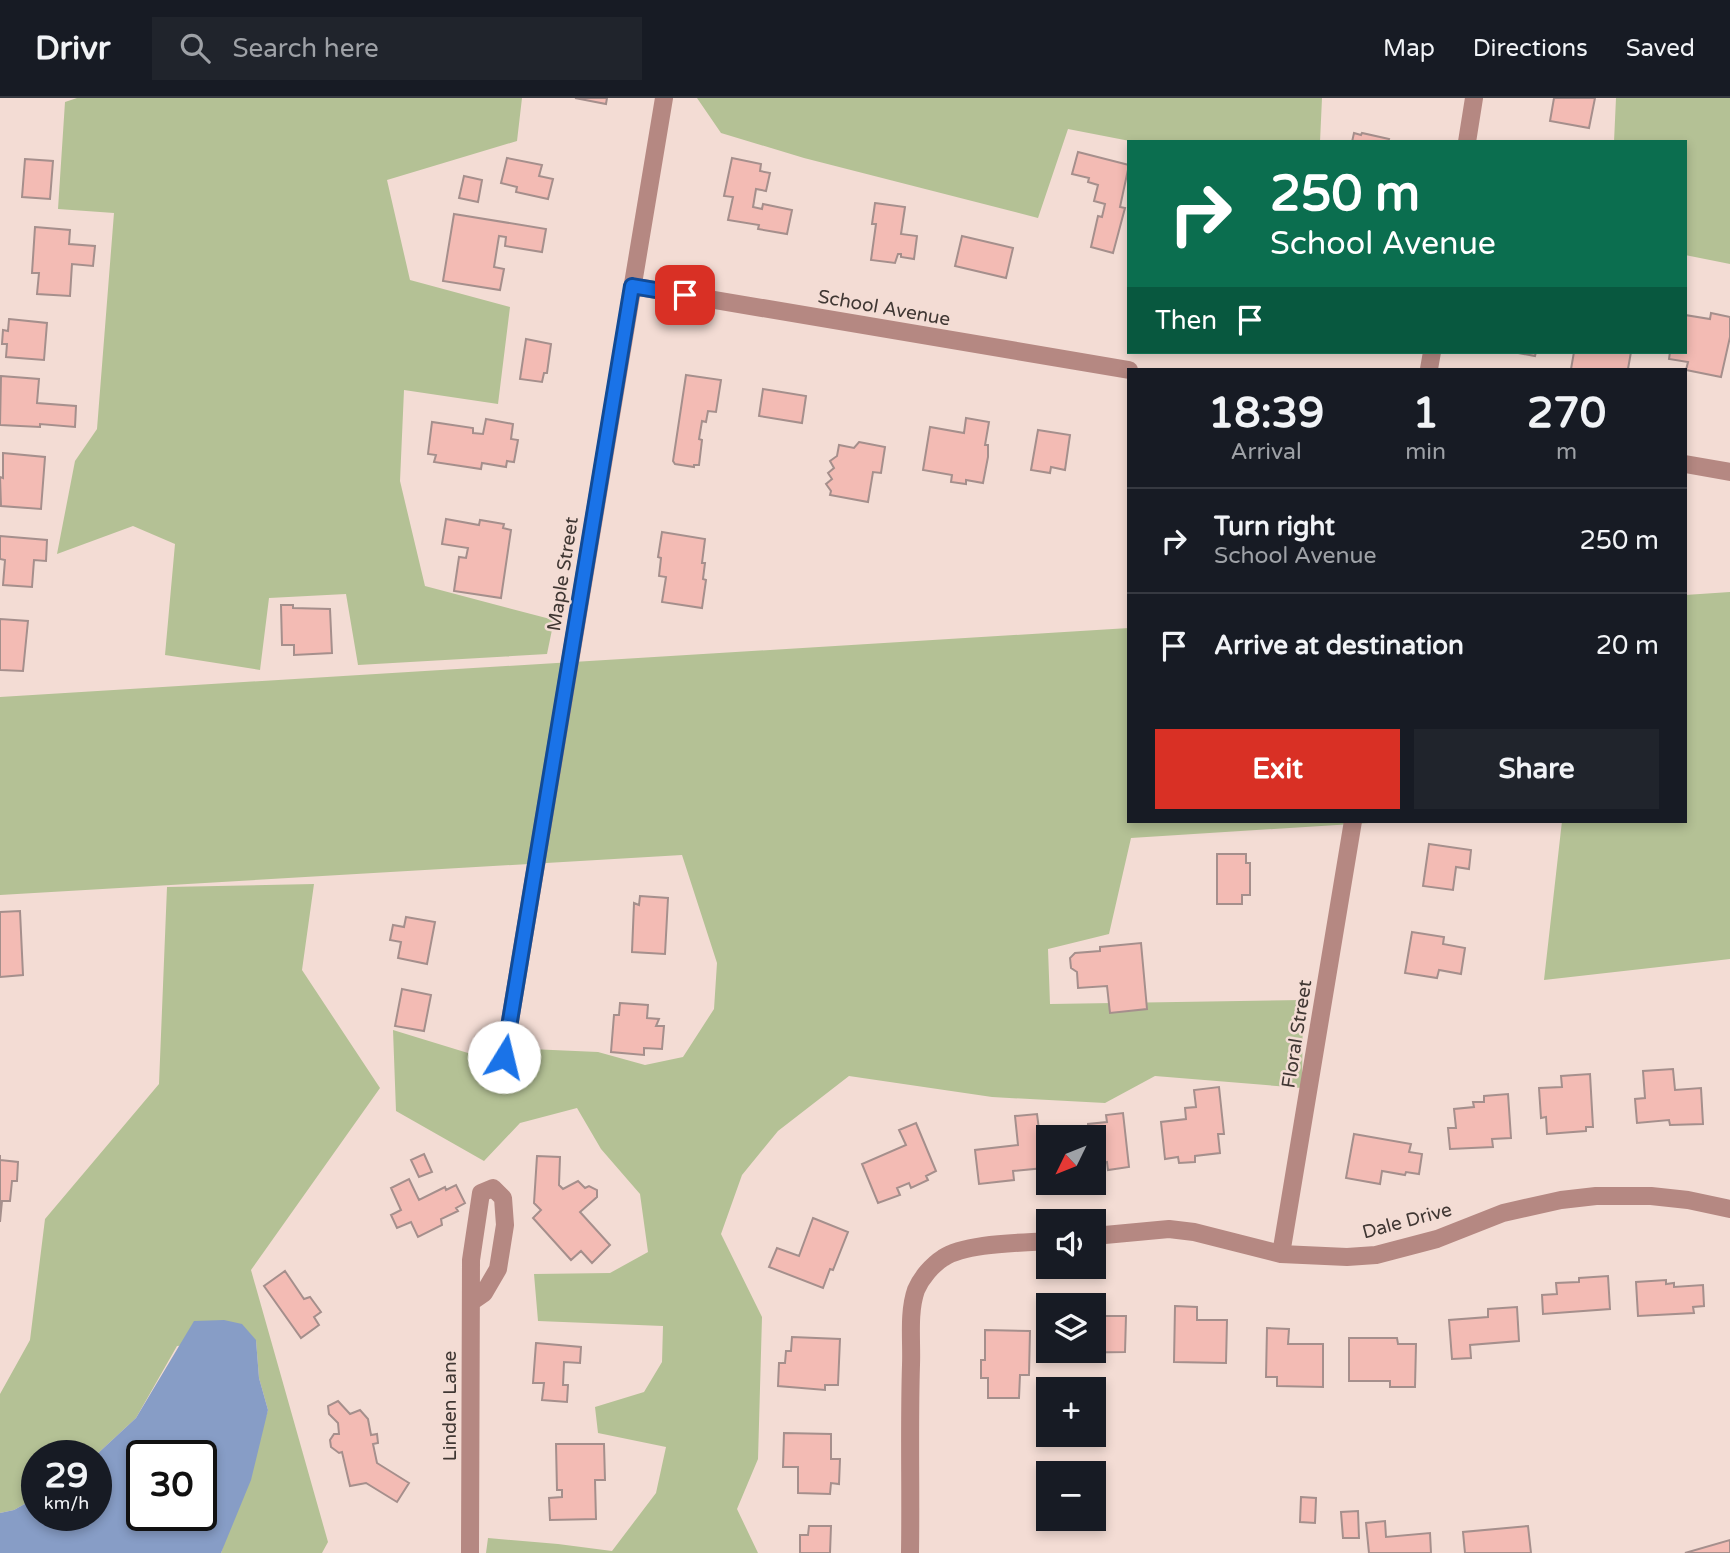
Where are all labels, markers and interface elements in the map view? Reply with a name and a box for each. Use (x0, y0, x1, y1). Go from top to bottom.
search box (152, 17, 642, 80)
text: Drivr (35, 29, 110, 68)
icon: search (176, 29, 214, 67)
text: Search here (232, 33, 379, 64)
text: Map (1383, 34, 1435, 63)
text: Directions (1473, 34, 1588, 63)
text: Saved (1626, 34, 1695, 63)
text: 250 m (1270, 165, 1420, 224)
icon: right (1155, 168, 1246, 259)
text: School Avenue (1270, 225, 1496, 263)
pin (655, 265, 715, 325)
icon: arrive (666, 276, 704, 314)
street label: School Avenue (816, 286, 952, 330)
icon: arrive (1231, 301, 1269, 339)
text: Then (1155, 305, 1217, 336)
text: 18:39 (1208, 388, 1324, 439)
text: 1 (1412, 388, 1439, 439)
text: 270 (1527, 388, 1606, 439)
text: Arrival (1231, 438, 1302, 466)
text: min (1405, 438, 1446, 466)
text: m (1556, 438, 1577, 466)
text: Turn right (1214, 511, 1335, 542)
street label: Maple Street (543, 515, 583, 633)
icon: right (1155, 522, 1193, 560)
text: 250 m (1579, 525, 1659, 556)
text: School Avenue (1214, 542, 1376, 570)
icon: arrive (1155, 627, 1193, 665)
text: Arrive at destination (1214, 630, 1464, 661)
text: 20 m (1596, 630, 1659, 661)
button: Exit (1155, 729, 1400, 809)
button: Share (1414, 729, 1659, 809)
street label: Floral Street (1278, 978, 1316, 1090)
position arrow (467, 1020, 541, 1094)
north arrow (1036, 1125, 1106, 1195)
map controls (1036, 1125, 1106, 1531)
street label: Dale Drive (1360, 1198, 1454, 1244)
button: sound (1036, 1209, 1106, 1279)
button: layers (1036, 1293, 1106, 1363)
street label: Linden Lane (439, 1351, 461, 1461)
button: + (1036, 1377, 1106, 1447)
speed limit sign: 30 (126, 1440, 217, 1531)
text: 29 (45, 1455, 88, 1497)
button: − (1036, 1461, 1106, 1531)
text: km/h (44, 1492, 89, 1514)

